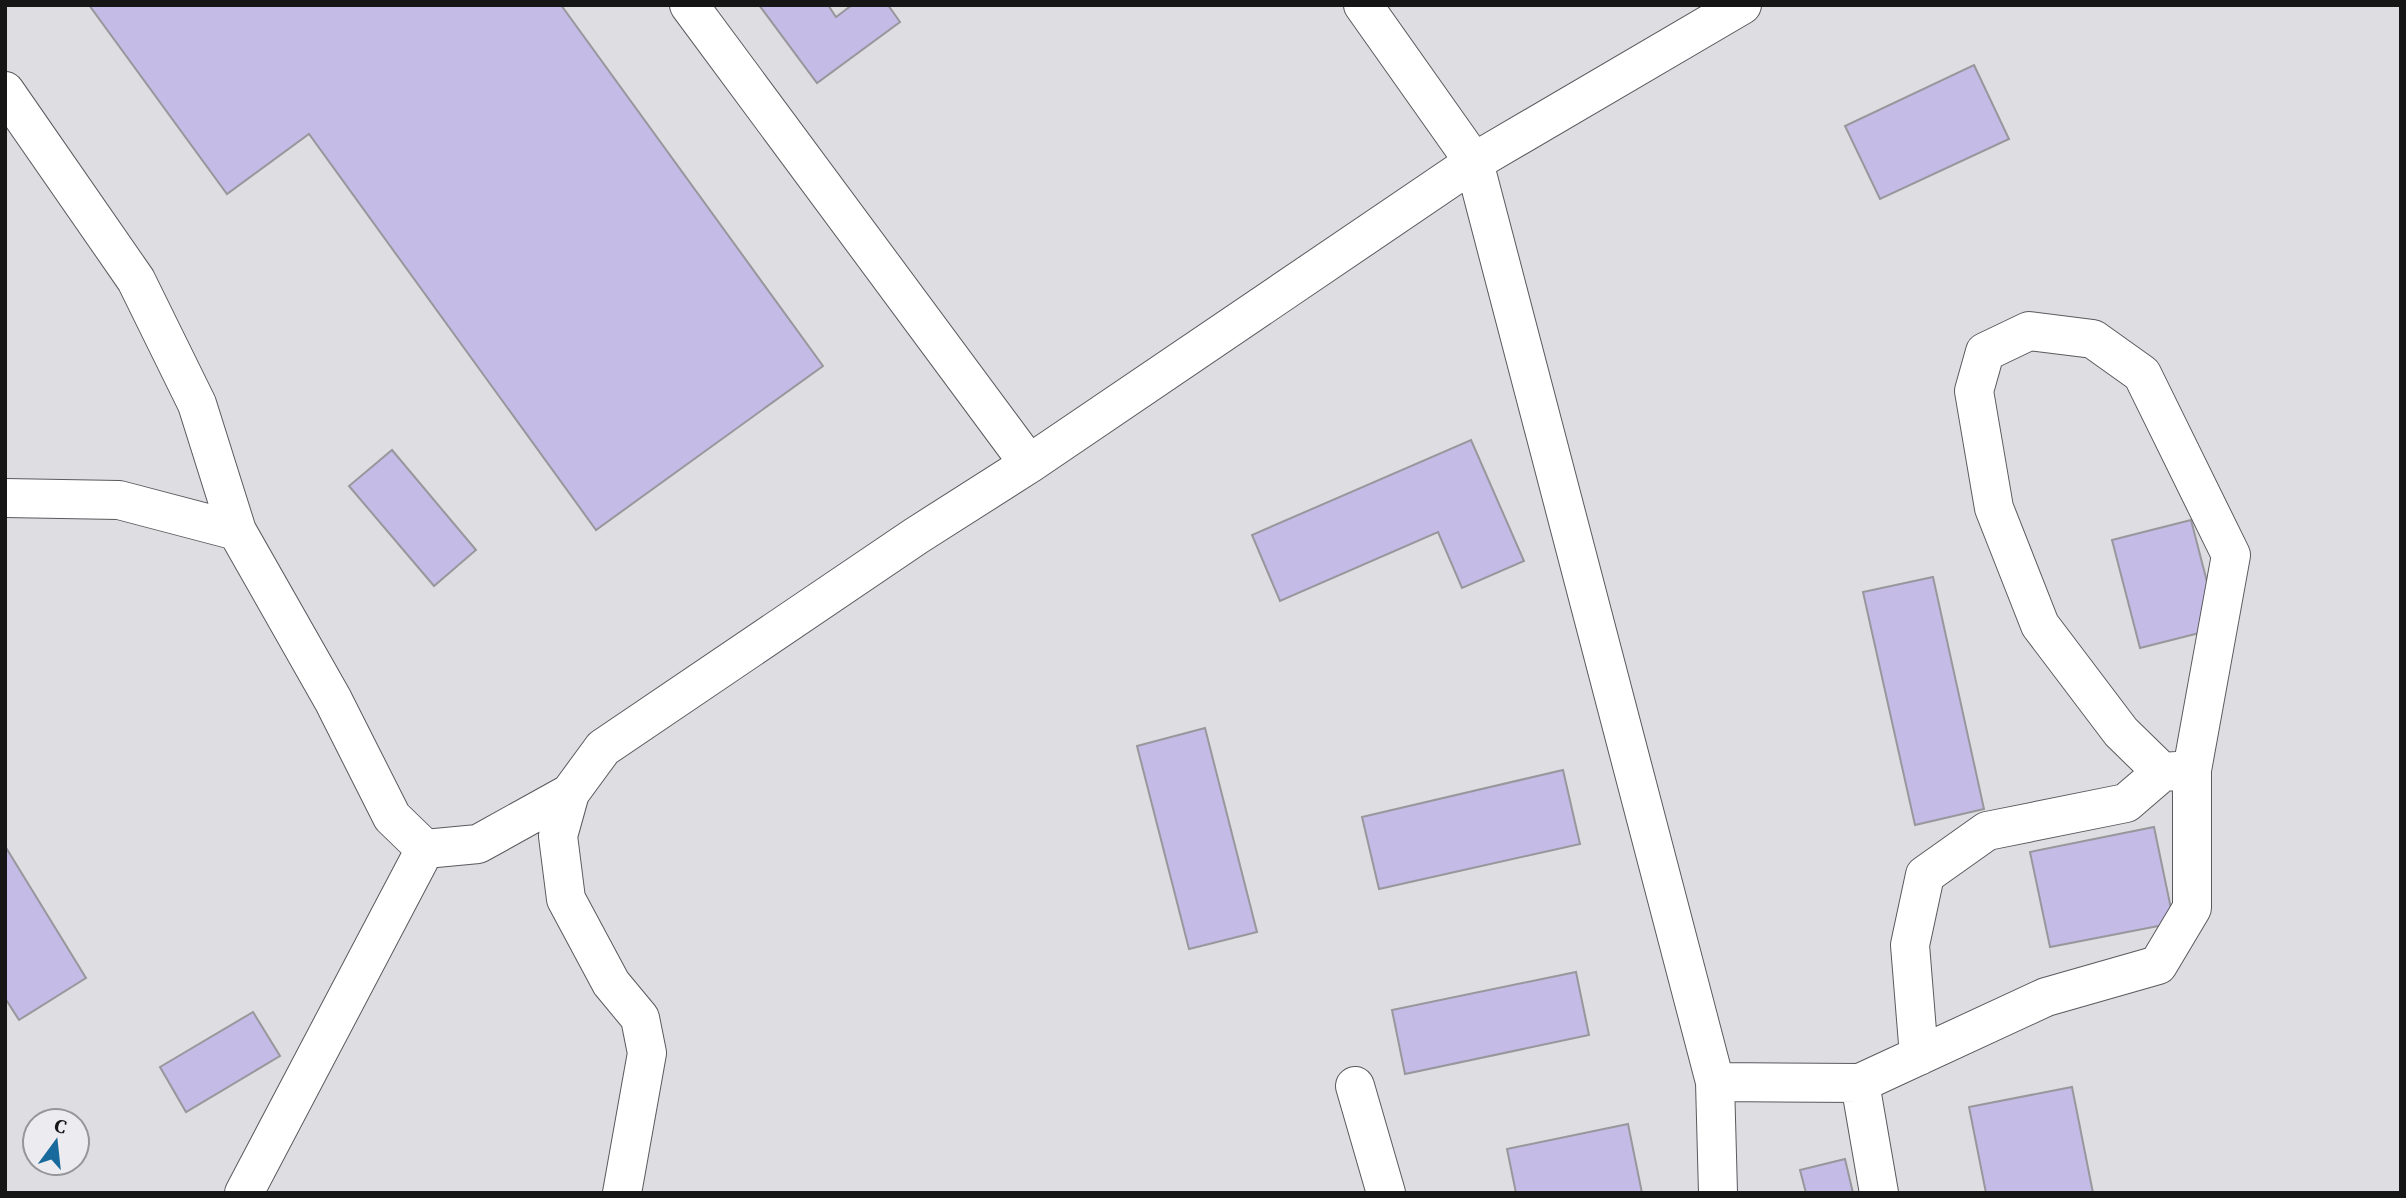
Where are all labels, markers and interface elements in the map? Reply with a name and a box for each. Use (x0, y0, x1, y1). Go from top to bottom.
north arrow (21, 1107, 91, 1177)
text: С (51, 1111, 70, 1140)

